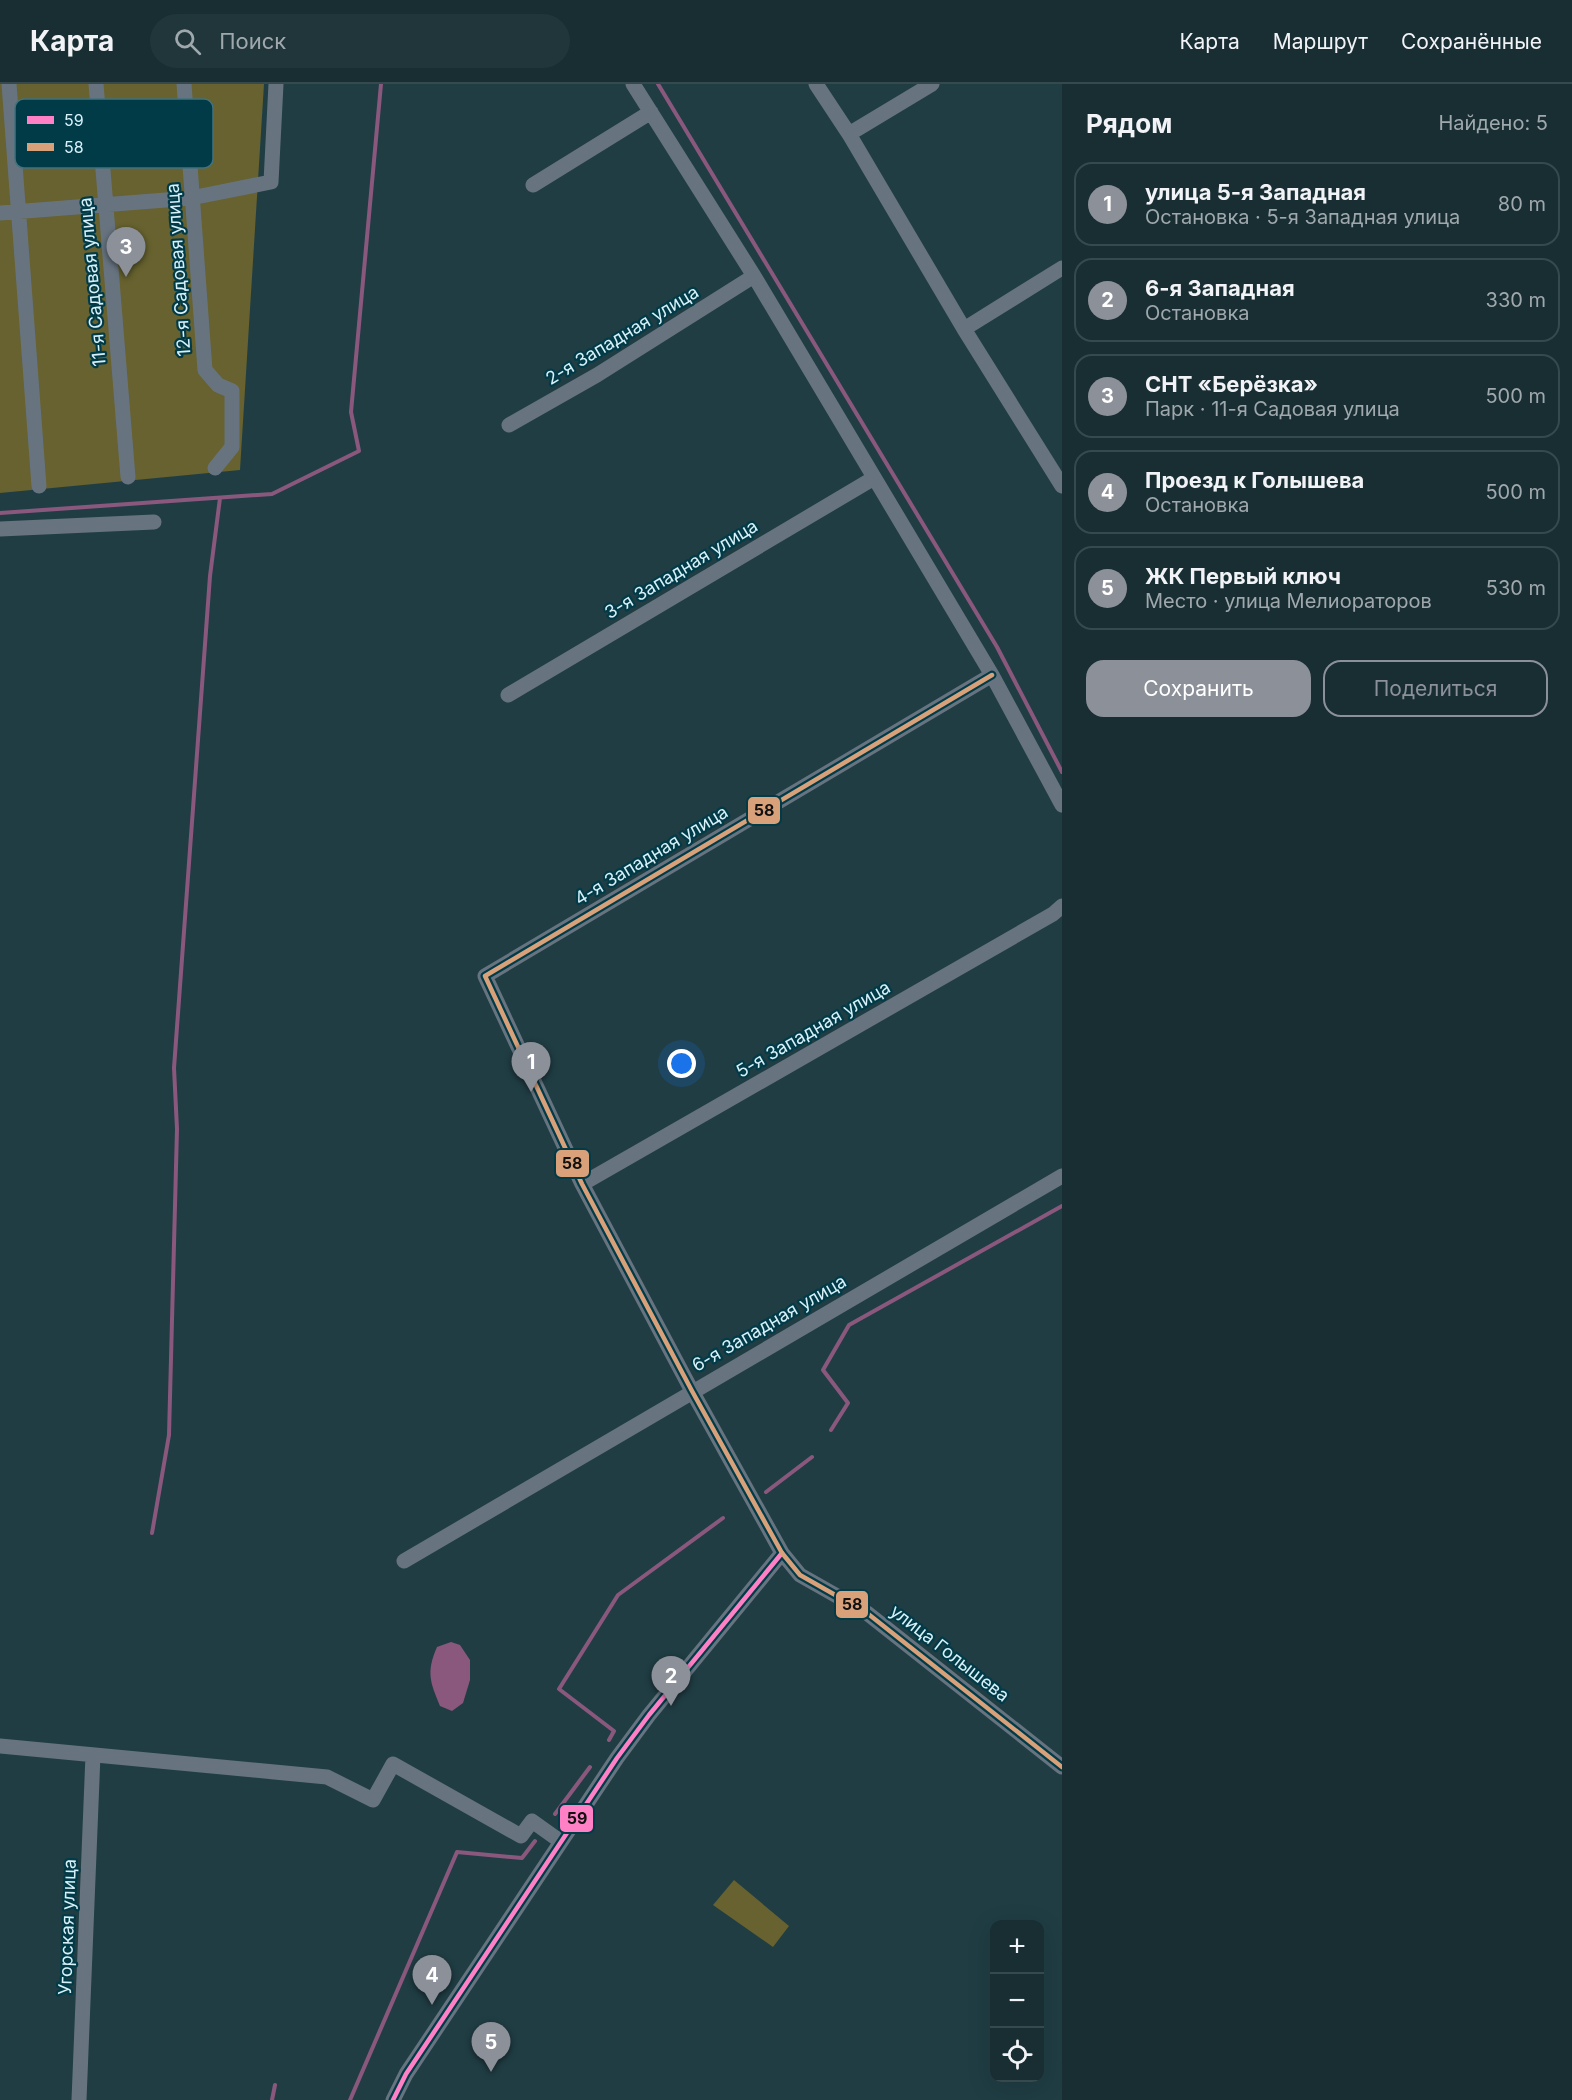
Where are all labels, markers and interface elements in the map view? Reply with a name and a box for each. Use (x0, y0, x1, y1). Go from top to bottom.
search box (150, 14, 570, 68)
text: Карта (30, 24, 114, 58)
icon: search (171, 25, 204, 58)
text: Поиск (219, 28, 286, 54)
text: Карта (1179, 29, 1240, 54)
text: Маршрут (1273, 29, 1368, 54)
text: Сохранённые (1401, 29, 1542, 54)
legend (15, 99, 213, 168)
text: Рядом (1086, 108, 1172, 139)
text: 59 (64, 110, 84, 130)
text: Найдено: 5 (1438, 111, 1548, 135)
text: 58 (64, 137, 84, 157)
text: улица 5-я Западная (1145, 179, 1366, 205)
street label: 12-я Садовая улица (161, 183, 195, 357)
text: 1 (1103, 192, 1112, 216)
text: 80 m (1498, 192, 1546, 216)
street label: 11-я Садовая улица (74, 197, 110, 367)
text: Остановка · 5-я Западная улица (1145, 205, 1460, 229)
pin: 3 (106, 228, 146, 277)
text: 6-я Западная (1145, 275, 1295, 301)
street label: 2-я Западная улица (542, 281, 702, 389)
text: 2 (1101, 288, 1114, 312)
text: 330 m (1486, 288, 1546, 312)
text: Остановка (1145, 301, 1249, 325)
text: СНТ «Берёзка» (1145, 371, 1318, 397)
text: 3 (1101, 384, 1114, 408)
text: 500 m (1485, 384, 1546, 408)
text: Парк · 11-я Садовая улица (1145, 397, 1400, 421)
text: Проезд к Голышева (1145, 467, 1364, 493)
text: 4 (1101, 480, 1114, 504)
text: 500 m (1485, 480, 1546, 504)
text: Остановка (1145, 493, 1249, 517)
street label: 3-я Западная улица (601, 515, 761, 623)
text: ЖК Первый ключ (1145, 563, 1341, 589)
text: 5 (1101, 576, 1114, 600)
text: 530 m (1486, 576, 1546, 600)
text: Место · улица Мелиораторов (1145, 589, 1432, 613)
button: Сохранить (1086, 660, 1311, 717)
button: Поделиться (1323, 660, 1548, 717)
line badge: 58 (747, 796, 781, 825)
text: 58 (754, 800, 774, 820)
street label: 4-я Западная улица (571, 801, 731, 909)
street label: 5-я Западная улица (732, 976, 894, 1082)
pin: 1 (512, 1042, 550, 1092)
your location (667, 1049, 696, 1078)
line badge: 58 (555, 1149, 590, 1178)
text: 58 (562, 1153, 582, 1173)
street label: 6-я Западная улица (688, 1270, 850, 1376)
line badge: 58 (835, 1590, 869, 1619)
text: 58 (842, 1594, 862, 1614)
street label: улица Голышева (886, 1600, 1014, 1706)
pin: 2 (652, 1656, 690, 1706)
line badge: 59 (559, 1804, 594, 1833)
text: 59 (567, 1808, 587, 1828)
street label: Угорская улица (54, 1859, 80, 1995)
map controls (990, 1920, 1044, 2082)
button: + (990, 1920, 1044, 1974)
pin: 4 (412, 1956, 452, 2005)
button: − (990, 1974, 1044, 2028)
pin: 5 (472, 2022, 510, 2072)
button: locate (990, 2028, 1044, 2082)

